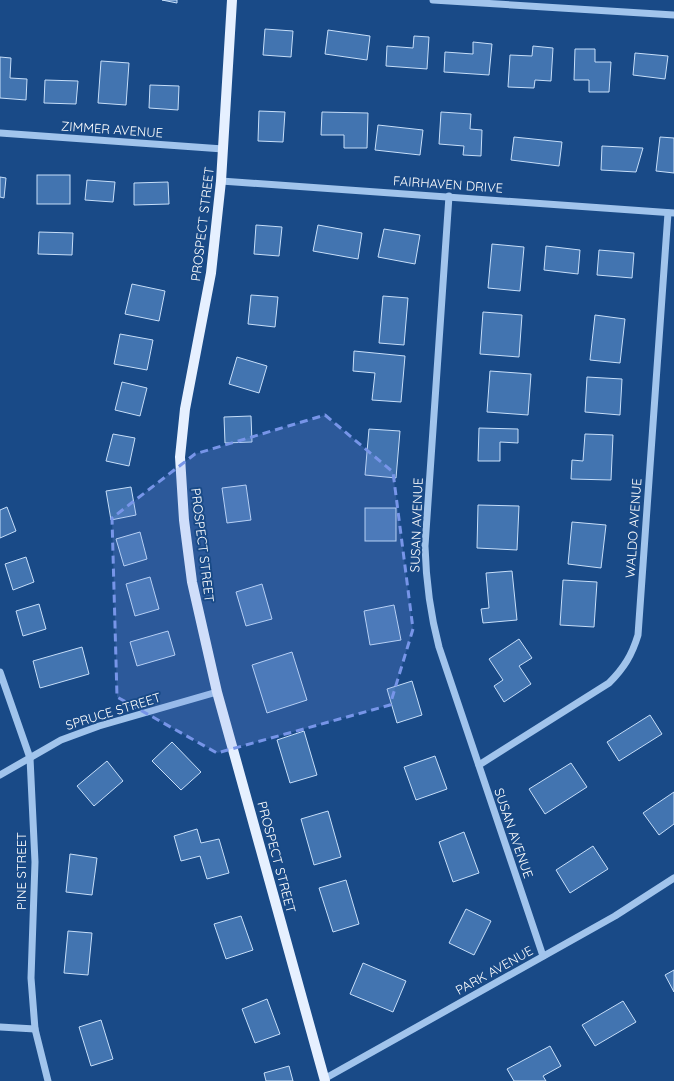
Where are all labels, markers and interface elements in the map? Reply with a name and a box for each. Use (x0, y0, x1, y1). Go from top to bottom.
street label: ZIMMER AVENUE (60, 117, 164, 141)
street label: PROSPECT STREET (187, 166, 217, 282)
street label: FAIRHAVEN DRIVE (392, 172, 504, 196)
street label: SUSAN AVENUE (406, 477, 426, 573)
street label: WALDO AVENUE (622, 478, 644, 578)
street label: PROSPECT STREET (188, 487, 218, 603)
street label: SPRUCE STREET (63, 689, 163, 733)
street label: SUSAN AVENUE (491, 786, 537, 880)
street label: PROSPECT STREET (254, 799, 300, 915)
street label: PINE STREET (13, 832, 29, 910)
street label: PARK AVENUE (452, 942, 536, 998)

